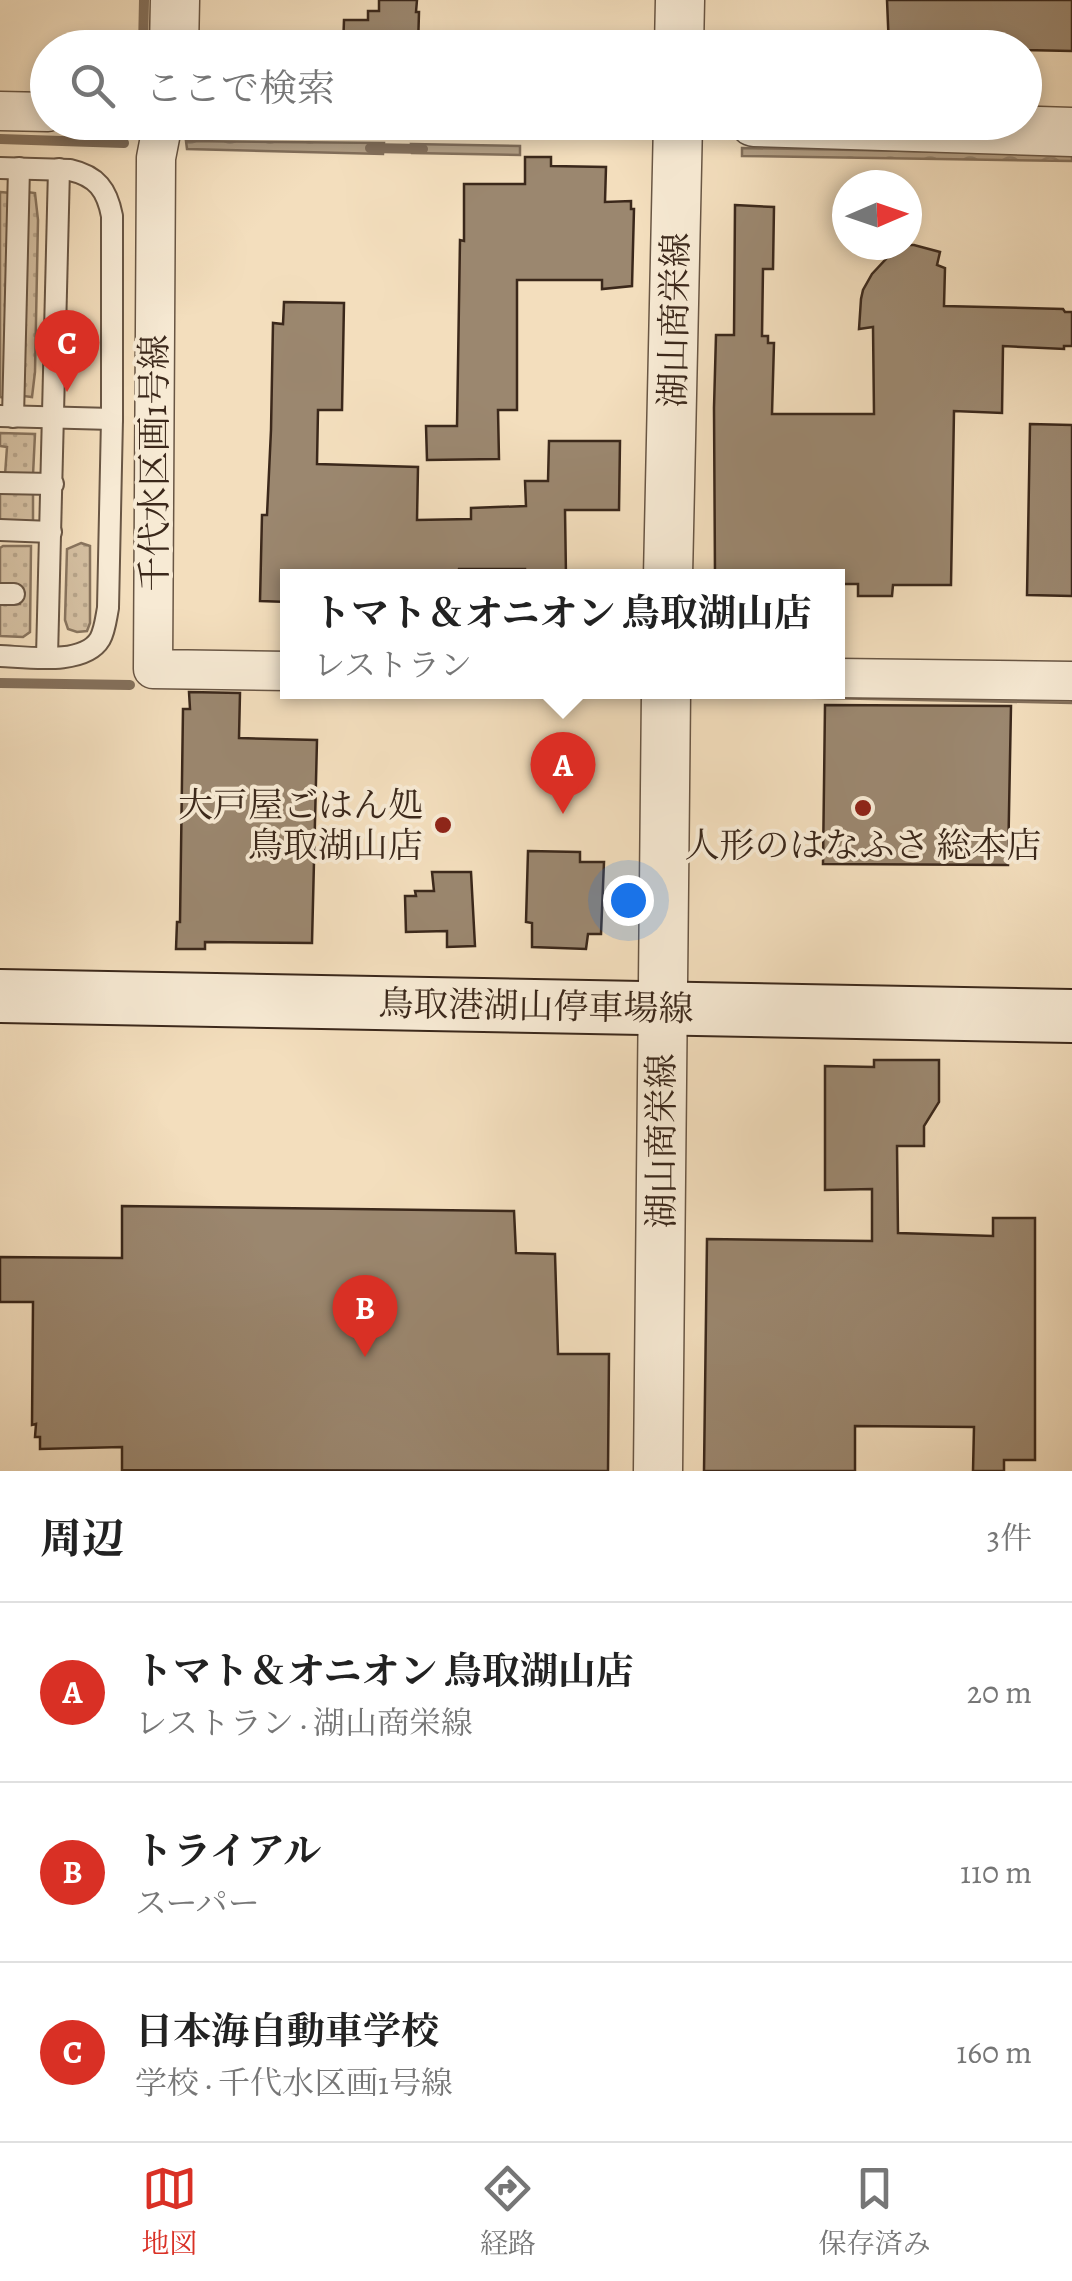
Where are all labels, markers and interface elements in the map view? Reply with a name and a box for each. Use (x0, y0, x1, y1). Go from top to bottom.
search box (30, 30, 1042, 140)
icon: search (65, 58, 120, 113)
text: ここで検索 (145, 62, 335, 114)
north arrow (832, 170, 922, 260)
street label: 湖山商栄線 (648, 232, 700, 408)
pin: C (34, 310, 100, 392)
street label: 千代水区画1号線 (130, 335, 178, 591)
popup (280, 569, 845, 699)
text: トマト＆オニオン 鳥取湖山店 (313, 587, 812, 639)
text: レストラン (313, 643, 472, 687)
pin: A (530, 732, 596, 814)
place label: 大戸屋ごはん処 鳥取湖山店 (178, 781, 423, 869)
marker: 人形のはなふさ 総本店 (852, 797, 874, 819)
marker: 大戸屋ごはん処 鳥取湖山店 (432, 814, 454, 836)
place label: 人形のはなふさ 総本店 (685, 821, 1041, 869)
your location (603, 875, 654, 926)
street label: 鳥取港湖山停車場線 (378, 979, 694, 1033)
street label: 湖山商栄線 (637, 1053, 685, 1229)
pin: B (332, 1274, 398, 1357)
text: 周辺 (40, 1510, 124, 1567)
text: 3件 (987, 1516, 1032, 1560)
text: トマト＆オニオン 鳥取湖山店 (135, 1645, 634, 1697)
text: A (62, 1670, 83, 1714)
text: 20 m (967, 1670, 1032, 1714)
text: レストラン · 湖山商栄線 (135, 1701, 473, 1745)
text: トライアル (135, 1825, 321, 1877)
text: B (62, 1850, 83, 1894)
text: 110 m (960, 1850, 1032, 1894)
text: スーパー (135, 1881, 260, 1925)
text: 日本海自動車学校 (135, 2005, 439, 2057)
text: C (63, 2030, 82, 2074)
text: 160 m (956, 2030, 1032, 2074)
text: 学校 · 千代水区画1号線 (135, 2061, 453, 2105)
tab: 地図 (141, 2161, 197, 2263)
tab: 経路 (480, 2161, 536, 2263)
tab: 保存済み (819, 2161, 931, 2263)

